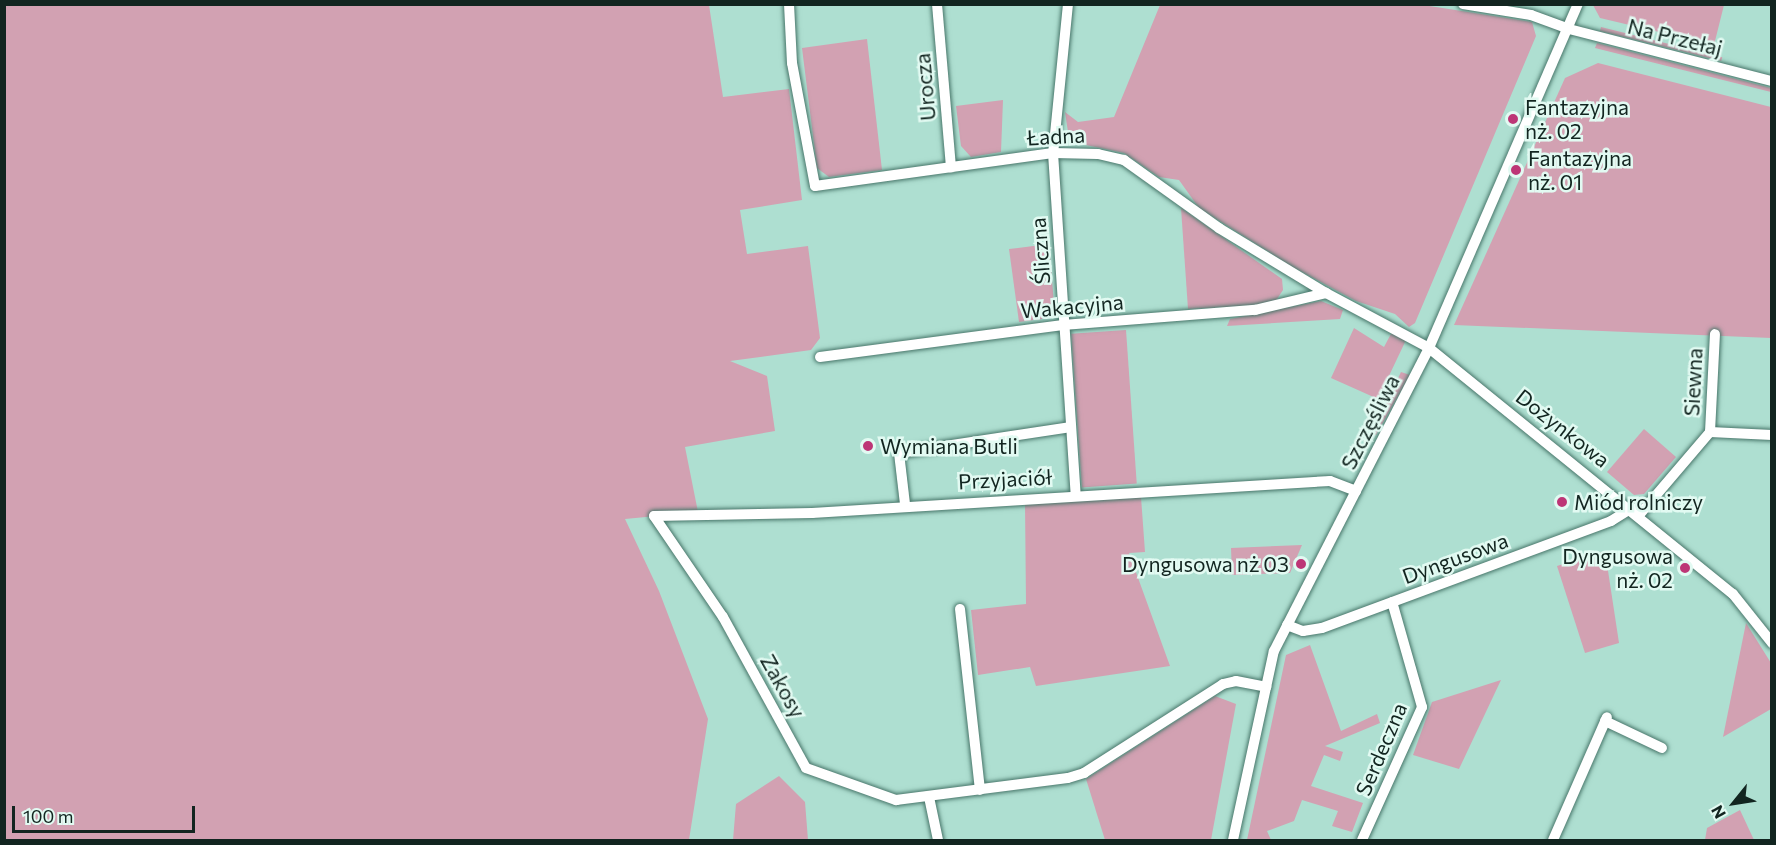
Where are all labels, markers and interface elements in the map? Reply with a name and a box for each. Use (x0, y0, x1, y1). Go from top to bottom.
street label: Na Przełaj (1625, 13, 1725, 61)
street label: Urocza (909, 52, 941, 122)
place label: Fantazyjna nż. 02 (1525, 94, 1629, 144)
marker: Fantazyjna nż. 02 (1506, 112, 1520, 126)
street label: Ładna (1026, 122, 1086, 150)
place label: Fantazyjna nż. 01 (1528, 145, 1632, 195)
marker: Fantazyjna nż. 01 (1509, 163, 1523, 177)
street label: Śliczna (1025, 217, 1055, 285)
street label: Wakacyjna (1019, 289, 1125, 323)
street label: Siewna (1679, 347, 1707, 417)
street label: Szczęśliwa (1336, 371, 1404, 473)
street label: Dożynkowa (1511, 384, 1615, 472)
place label: Wymiana Butli (880, 433, 1018, 459)
marker: Wymiana Butli (861, 439, 875, 453)
street label: Przyjaciół (957, 464, 1053, 494)
place label: Miód rolniczy (1574, 489, 1703, 515)
marker: Miód rolniczy (1555, 495, 1569, 509)
street label: Dyngusowa (1399, 527, 1511, 589)
place label: Dyngusowa nż. 02 (1562, 543, 1673, 593)
place label: Dyngusowa nż 03 (1122, 551, 1289, 577)
marker: Dyngusowa nż 03 (1294, 557, 1308, 571)
marker: Dyngusowa nż. 02 (1678, 561, 1692, 575)
street label: Zakosy (755, 650, 811, 722)
street label: Serdeczna (1350, 699, 1412, 799)
north arrow (1704, 773, 1764, 833)
scale bar (15, 794, 198, 832)
text: N (1707, 802, 1729, 822)
text: 100 m (23, 805, 73, 827)

